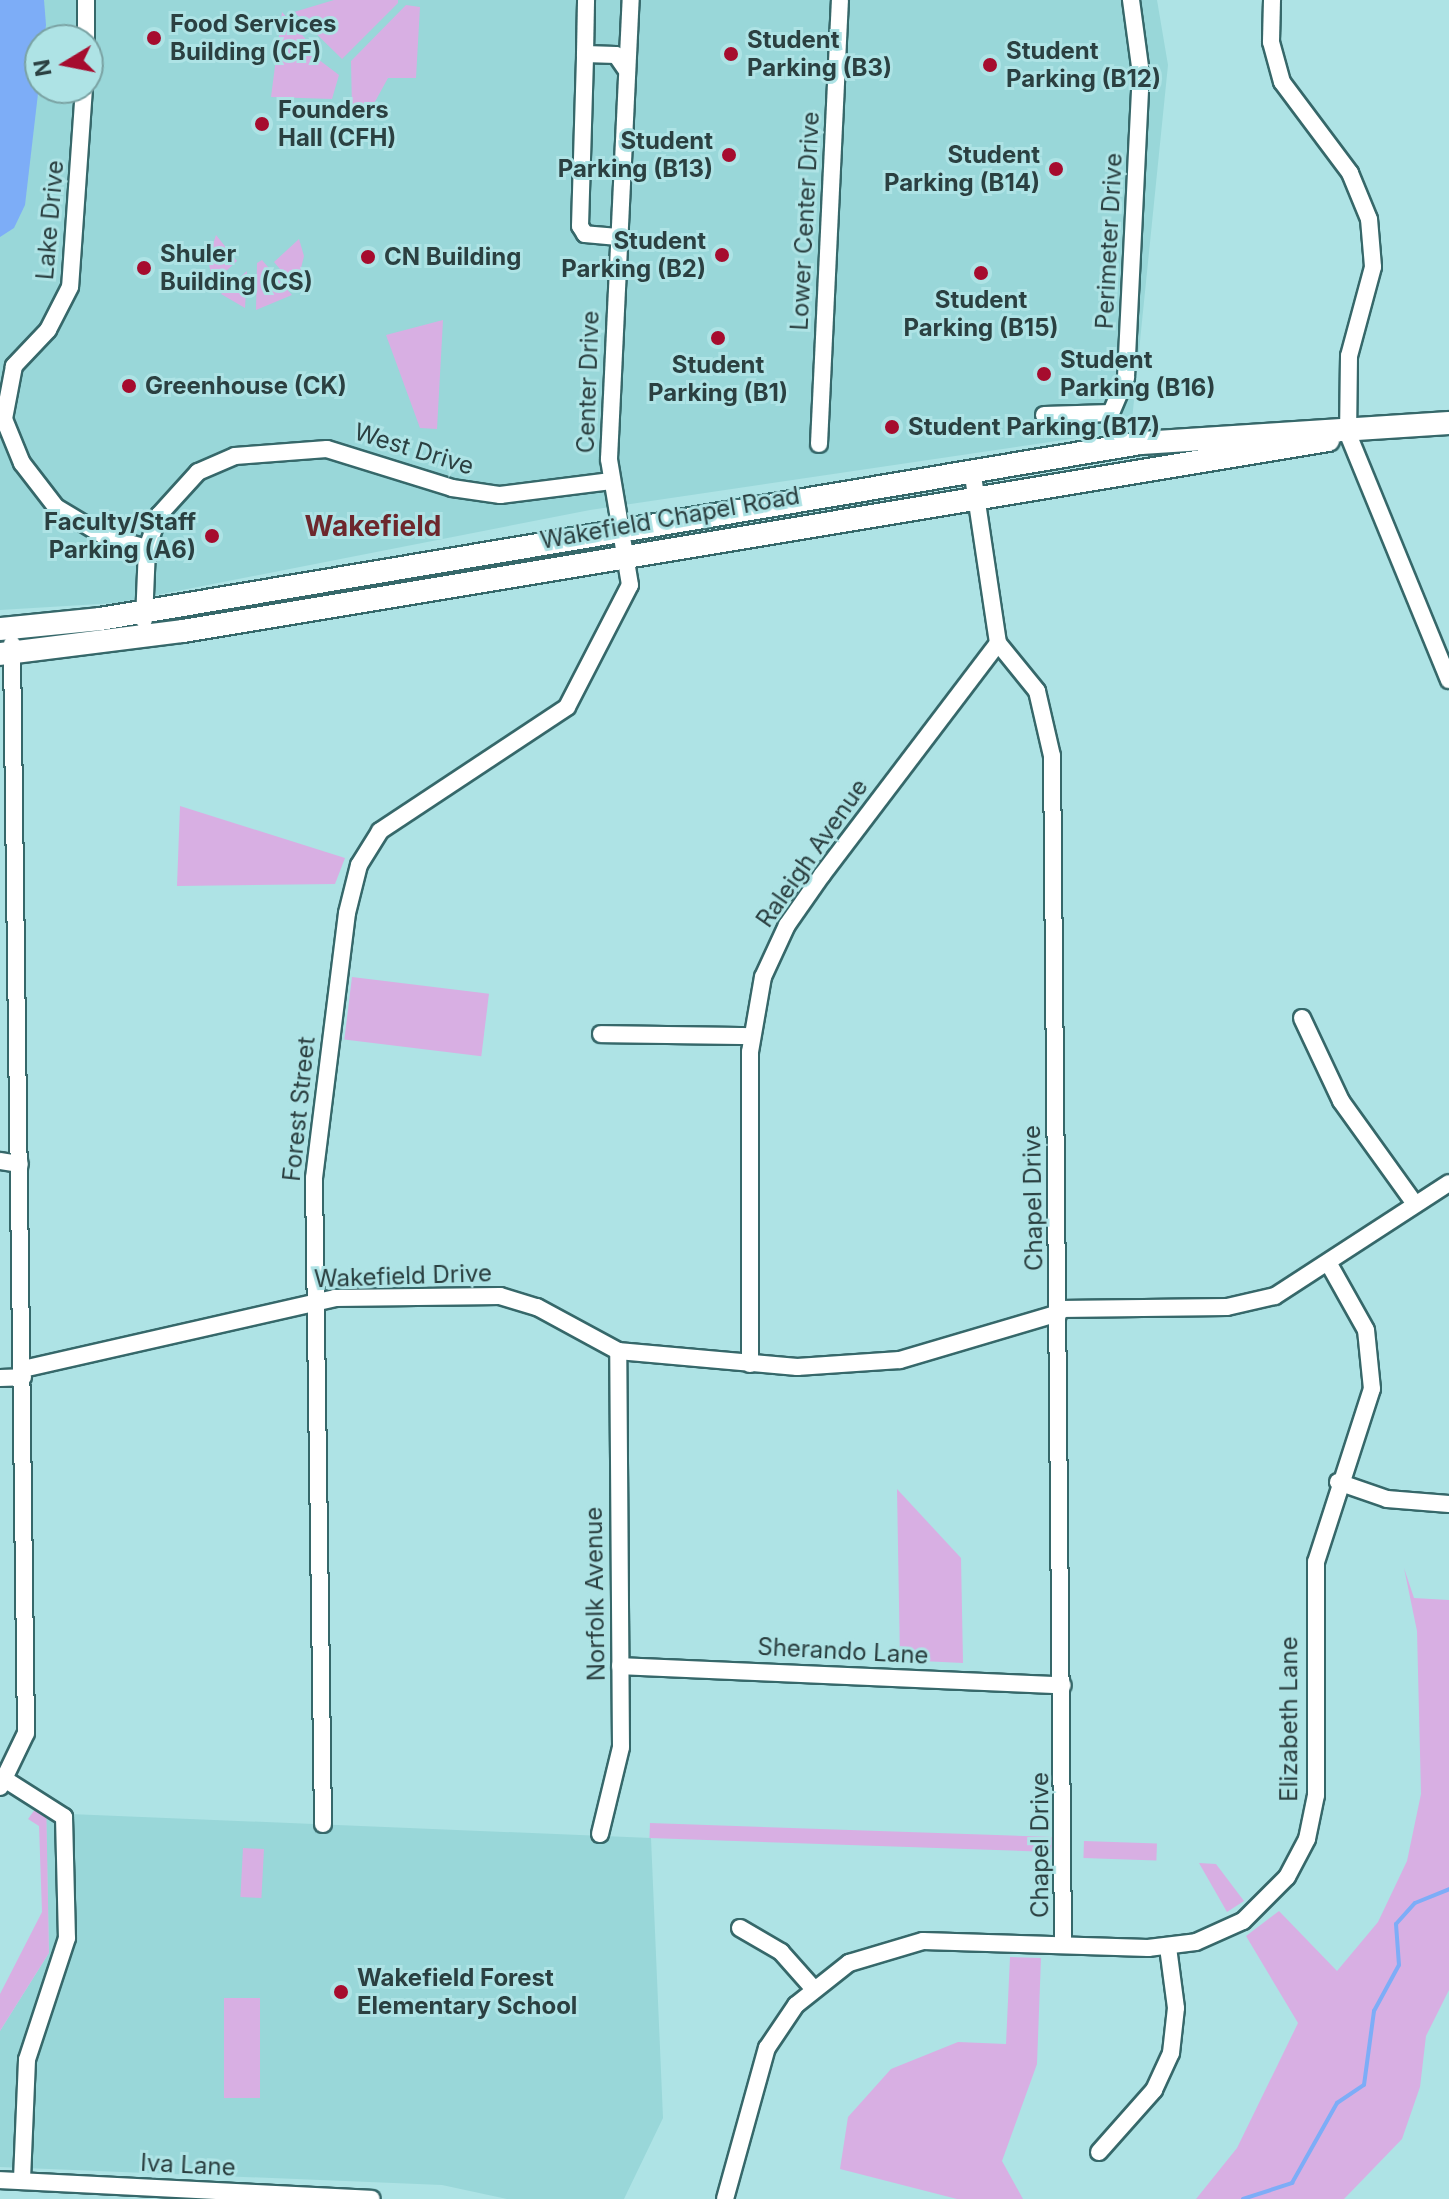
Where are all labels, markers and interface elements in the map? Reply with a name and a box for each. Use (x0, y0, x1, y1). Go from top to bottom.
place label: Food Services Building (CF) (170, 10, 337, 66)
north arrow (24, 24, 104, 104)
place label: Student Parking (B3) (747, 26, 892, 82)
marker: Food Services Building (CF) (145, 29, 163, 47)
place label: Student Parking (B12) (1006, 37, 1161, 93)
marker: Student Parking (B3) (722, 45, 740, 63)
marker: Student Parking (B12) (981, 56, 999, 74)
text: N (28, 57, 57, 78)
place label: Founders Hall (CFH) (278, 96, 396, 152)
street label: Lower Center Drive (785, 111, 825, 331)
marker: Founders Hall (CFH) (253, 115, 271, 133)
place label: Student Parking (B13) (558, 127, 713, 183)
place label: Student Parking (B14) (884, 141, 1040, 197)
marker: Student Parking (B13) (720, 146, 738, 164)
street label: Perimeter Drive (1090, 152, 1128, 330)
street label: Lake Drive (30, 159, 70, 281)
marker: Student Parking (B14) (1047, 160, 1065, 178)
place label: Student Parking (B2) (561, 227, 706, 283)
place label: Shuler Building (CS) (160, 240, 313, 296)
place label: CN Building (384, 243, 521, 271)
marker: Student Parking (B2) (713, 246, 731, 264)
marker: CN Building (359, 248, 377, 266)
marker: Shuler Building (CS) (135, 259, 153, 277)
marker: Student Parking (B15) (972, 264, 990, 282)
place label: Student Parking (B15) (903, 286, 1059, 342)
street label: Center Drive (571, 310, 605, 454)
marker: Student Parking (B1) (709, 329, 727, 347)
place label: Student Parking (B16) (1060, 346, 1215, 402)
place label: Student Parking (B1) (648, 351, 788, 407)
marker: Student Parking (B16) (1035, 365, 1053, 383)
place label: Greenhouse (CK) (145, 372, 347, 400)
marker: Greenhouse (CK) (120, 377, 138, 395)
place label: Student Parking (B17) (908, 413, 1160, 441)
street label: West Drive (351, 417, 477, 481)
marker: Student Parking (B17) (883, 418, 901, 436)
street label: Wakefield Chapel Road (538, 481, 802, 555)
place label: Faculty/Staff Parking (A6) (44, 508, 196, 564)
district label: Wakefield (305, 509, 441, 543)
marker: Faculty/Staff Parking (A6) (203, 527, 221, 545)
street label: Raleigh Avenue (750, 773, 874, 933)
street label: Forest Street (277, 1035, 321, 1183)
street label: Chapel Drive (1017, 1125, 1049, 1271)
street label: Wakefield Drive (314, 1259, 492, 1293)
street label: Norfolk Avenue (579, 1507, 611, 1681)
street label: Sherando Lane (757, 1632, 929, 1670)
street label: Elizabeth Lane (1275, 1636, 1303, 1802)
street label: Chapel Drive (1026, 1772, 1054, 1918)
place label: Wakefield Forest Elementary School (357, 1964, 577, 2020)
marker: Wakefield Forest Elementary School (332, 1983, 350, 2001)
street label: Iva Lane (140, 2148, 236, 2182)

